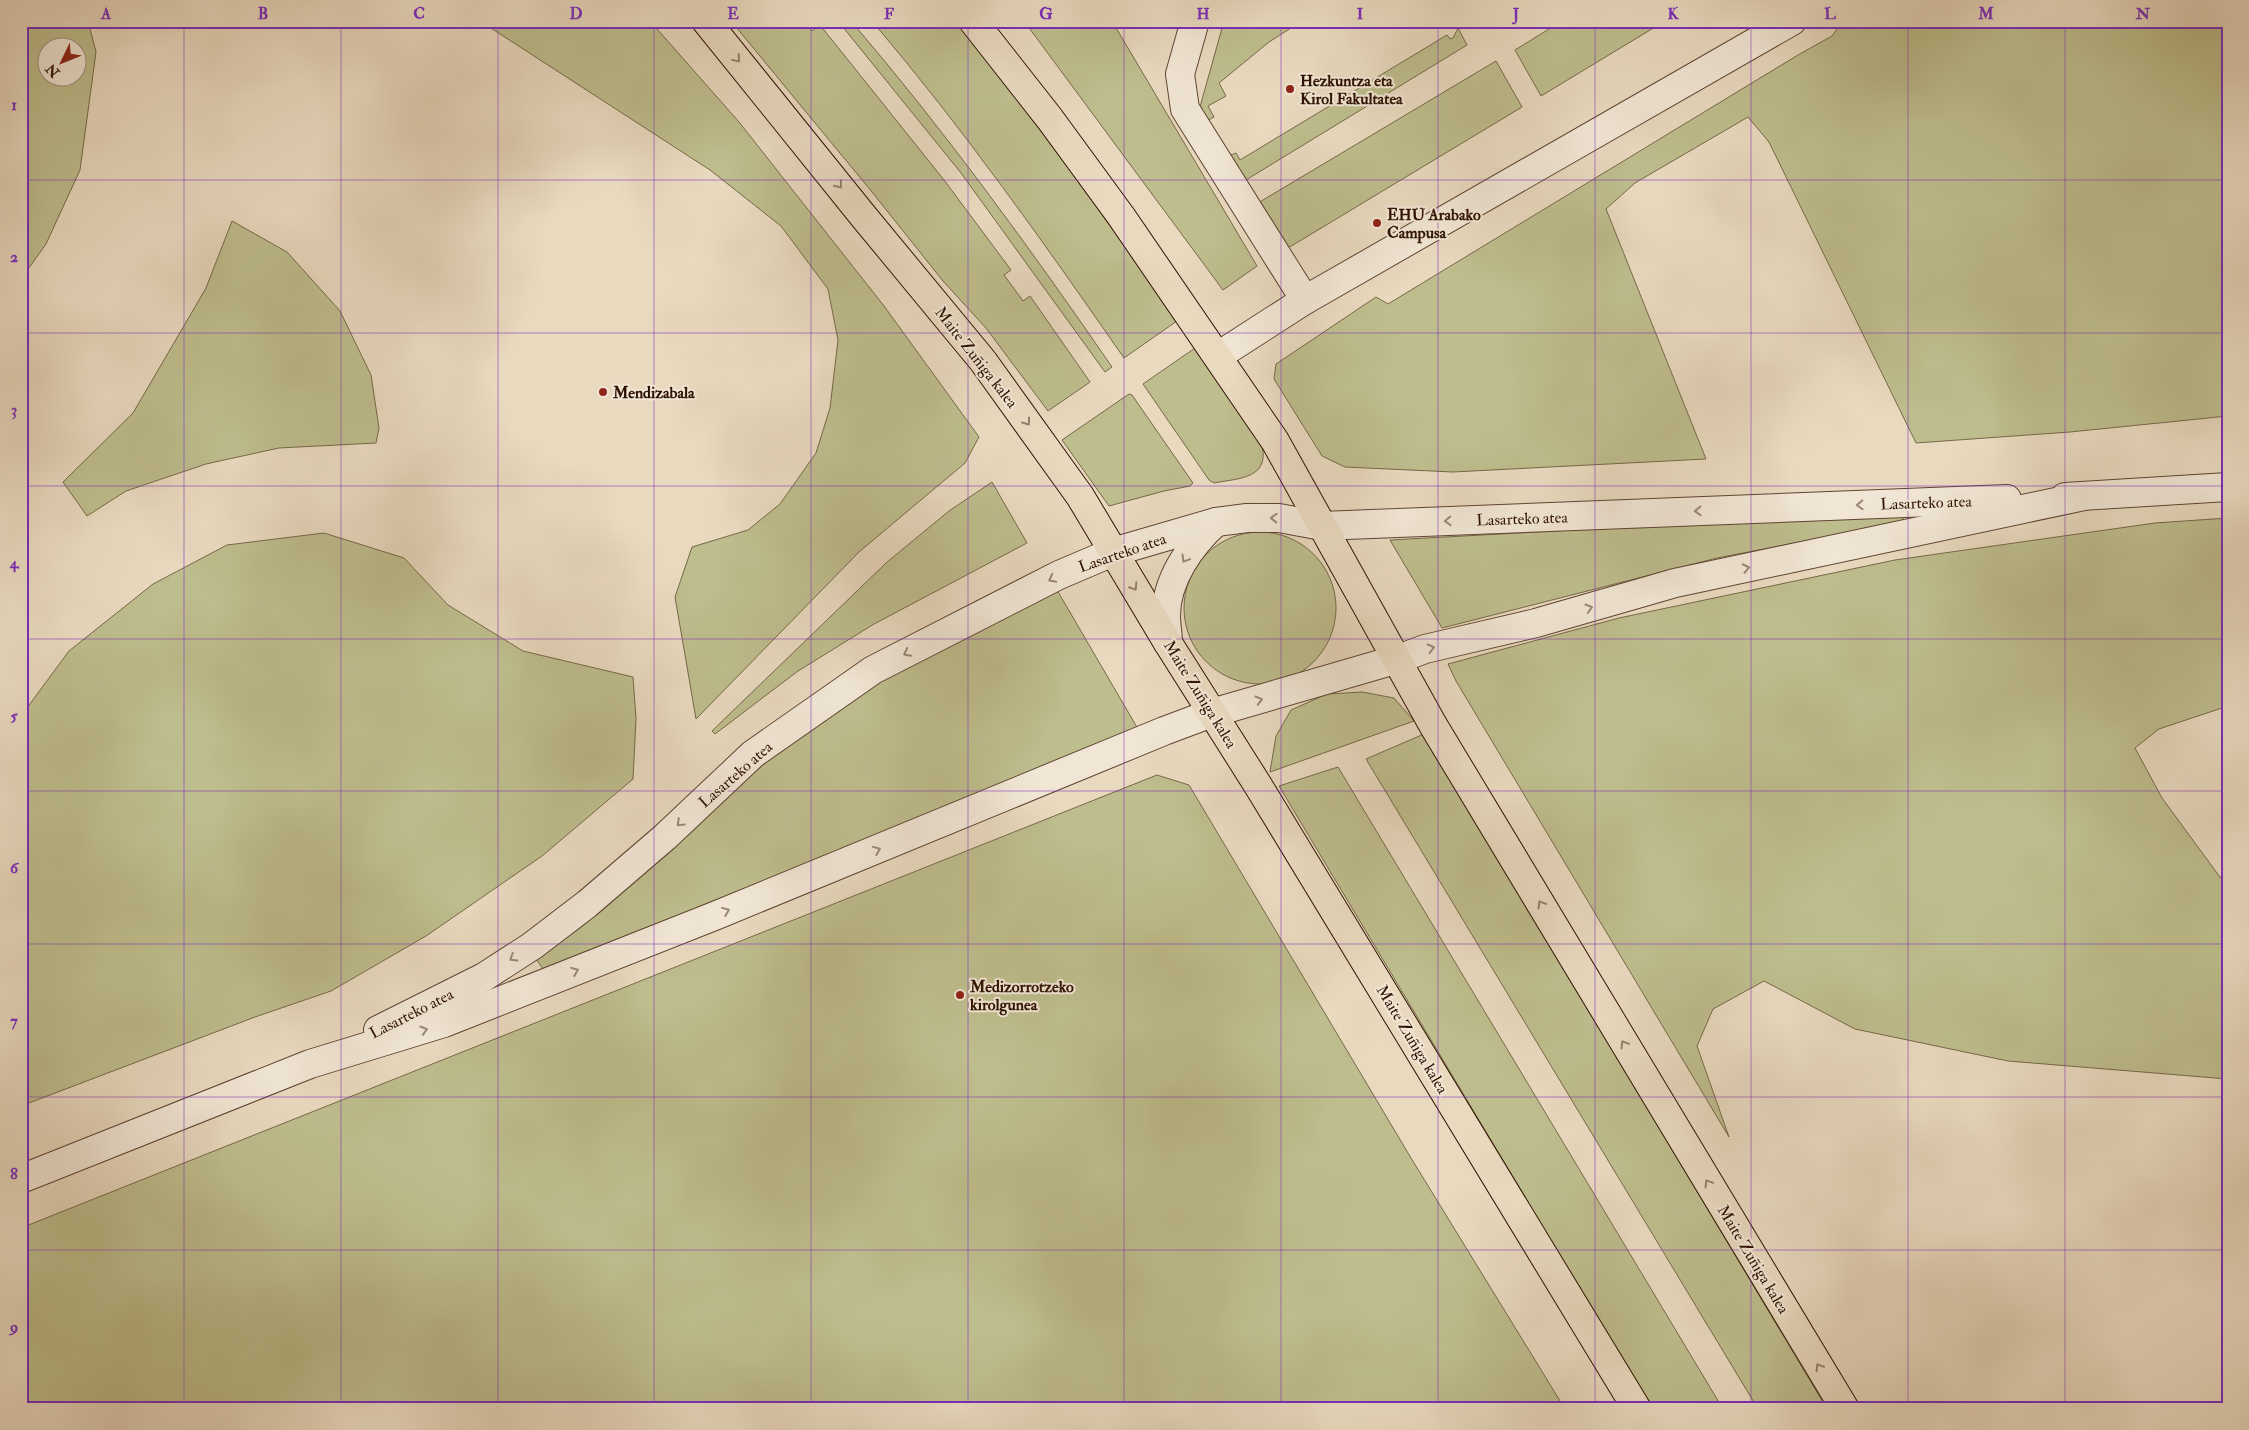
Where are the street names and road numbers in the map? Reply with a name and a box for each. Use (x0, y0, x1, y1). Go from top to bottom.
street label: Maite Zuñiga kalea (930, 303, 1022, 413)
street label: Lasarteko atea (1880, 491, 1973, 515)
street label: Lasarteko atea (1476, 507, 1569, 531)
street label: Lasarteko atea (1076, 528, 1169, 577)
street label: Maite Zuñiga kalea (1159, 637, 1242, 752)
street label: Lasarteko atea (695, 737, 777, 812)
street label: Maite Zuñiga kalea (1372, 981, 1453, 1098)
street label: Lasarteko atea (366, 984, 457, 1044)
street label: Maite Zuñiga kalea (1713, 1201, 1794, 1318)

